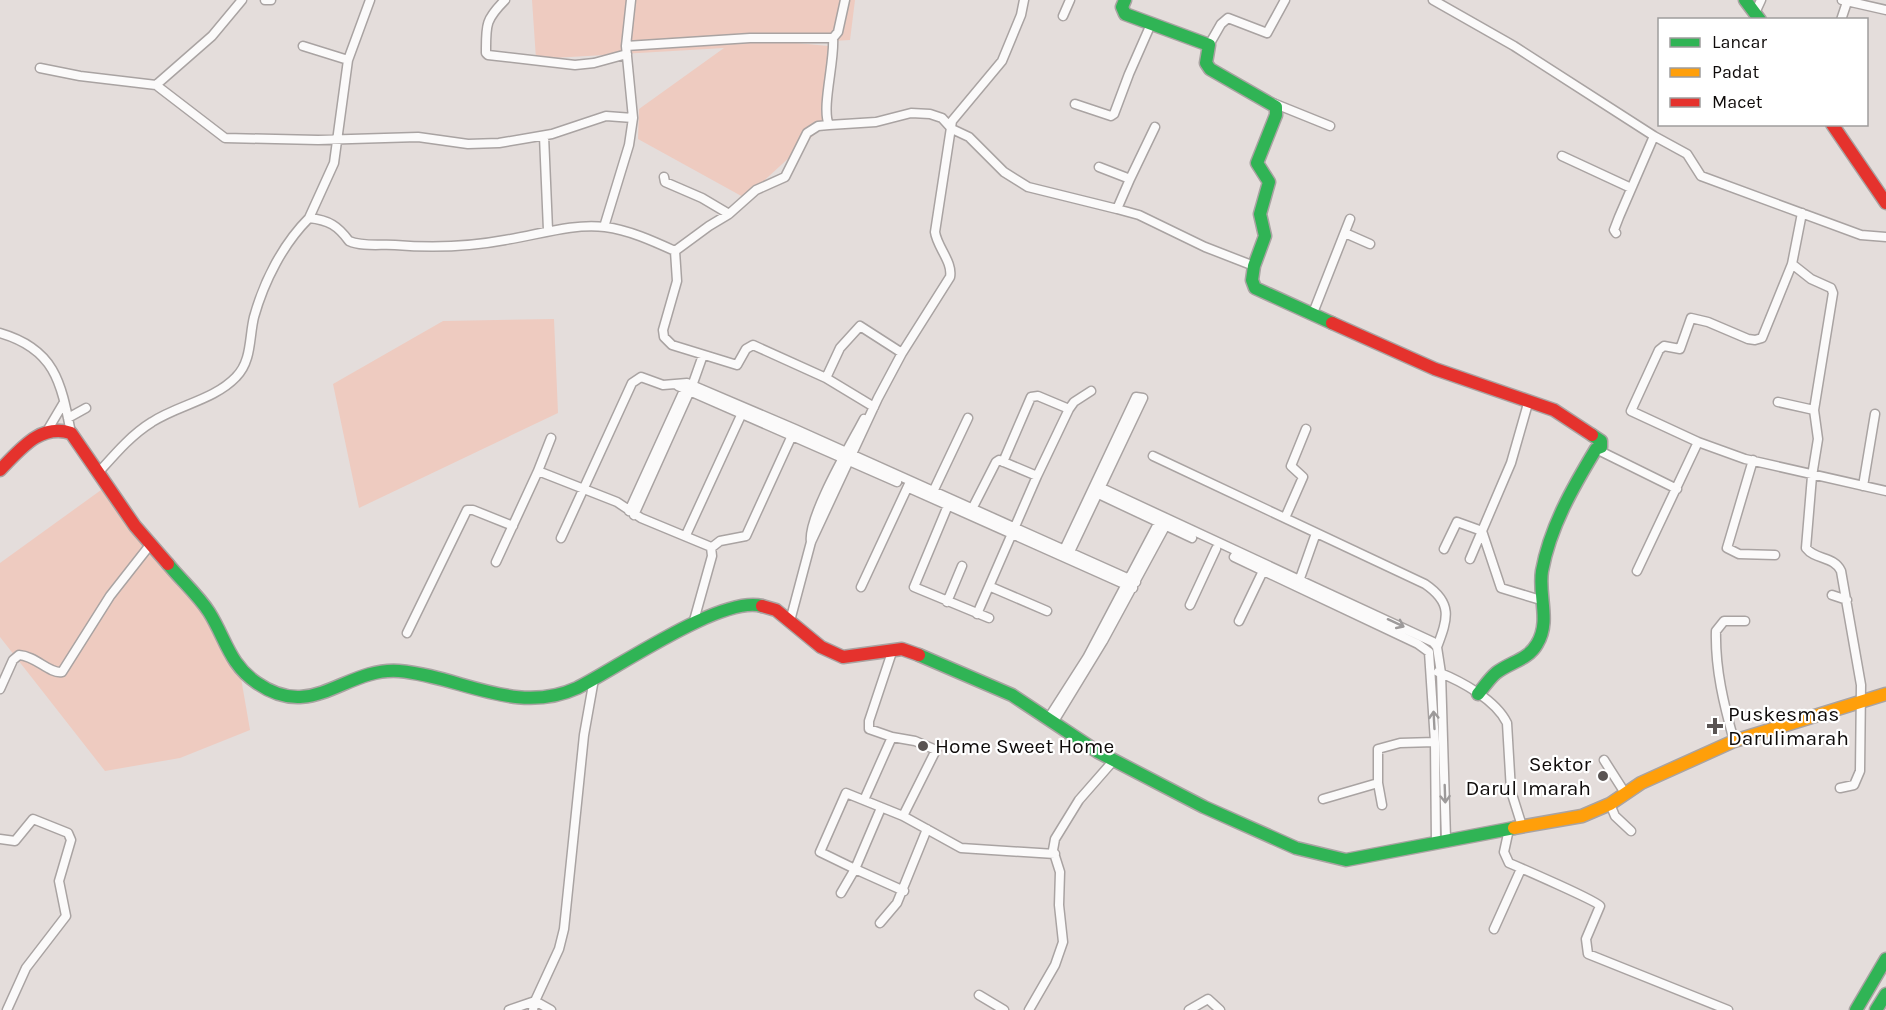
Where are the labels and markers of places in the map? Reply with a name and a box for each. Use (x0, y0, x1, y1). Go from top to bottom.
place label: Puskesmas Darulimarah (1728, 702, 1849, 750)
marker: Puskesmas Darulimarah (1706, 717, 1724, 735)
place label: Home Sweet Home (935, 734, 1114, 758)
marker: Home Sweet Home (916, 739, 930, 753)
place label: Sektor Darul Imarah (1465, 752, 1591, 800)
marker: Sektor Darul Imarah (1596, 769, 1610, 783)

